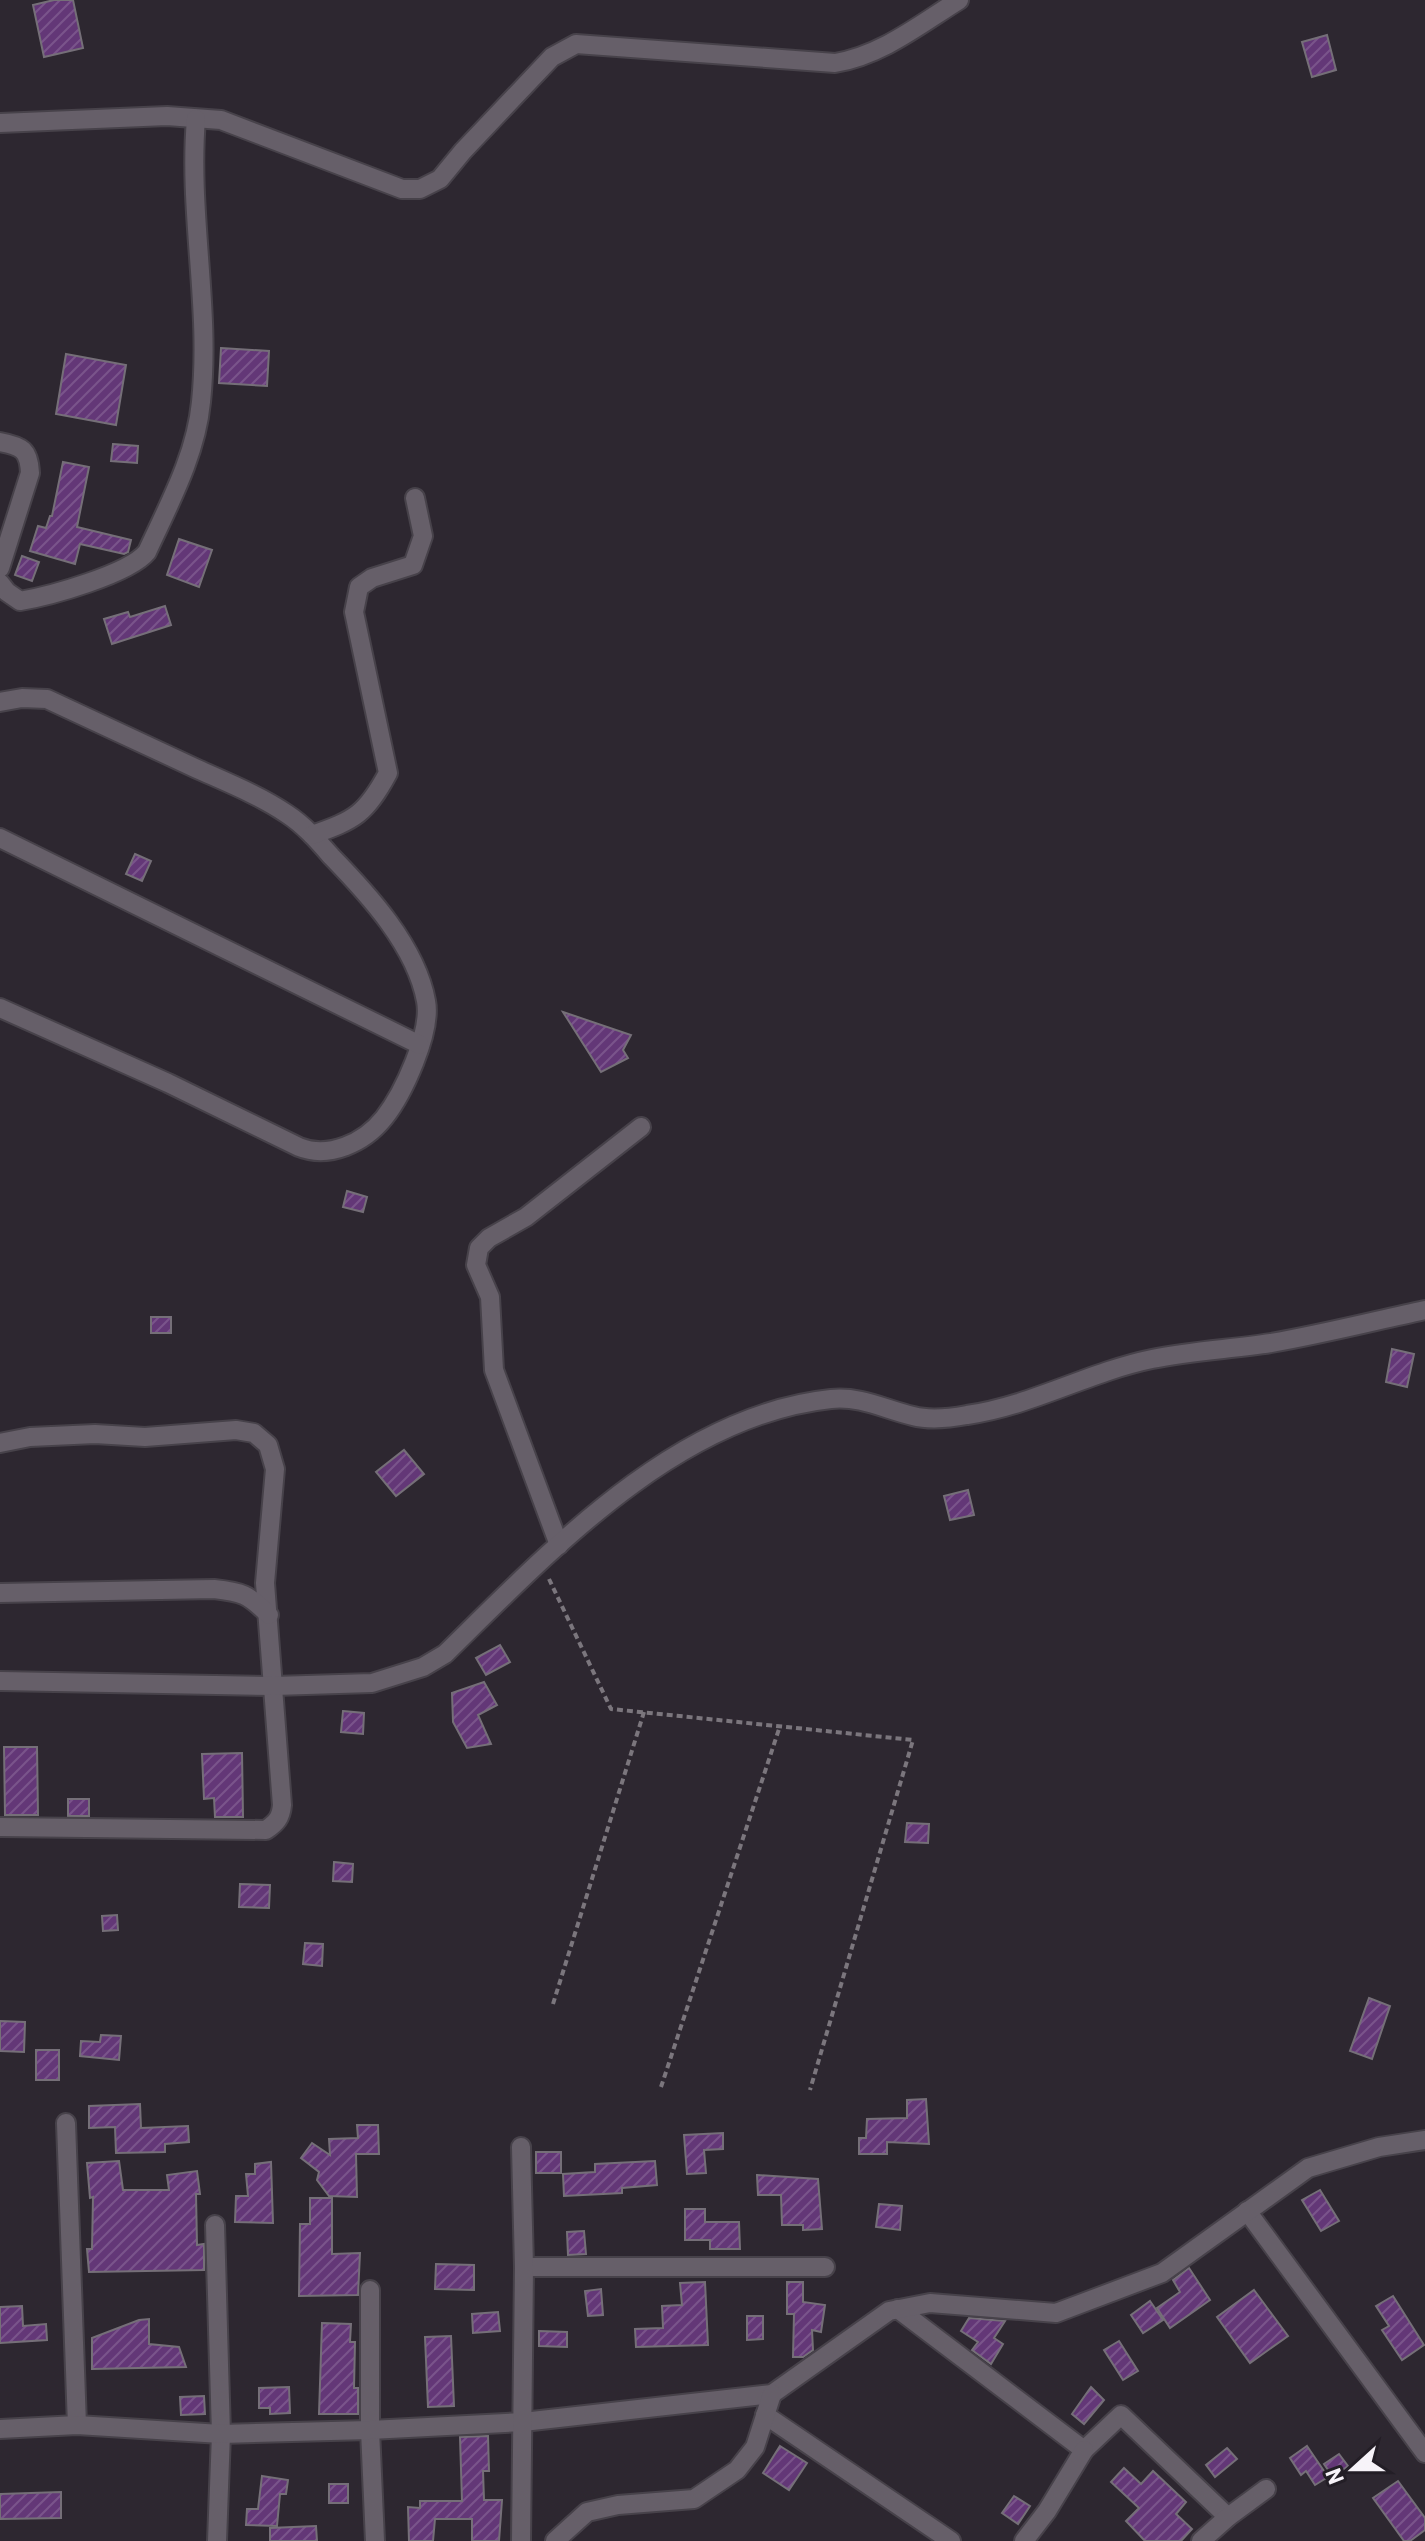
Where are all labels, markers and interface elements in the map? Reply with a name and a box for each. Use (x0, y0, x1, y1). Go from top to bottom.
north arrow (1313, 2429, 1393, 2509)
text: N (1319, 2465, 1348, 2488)

